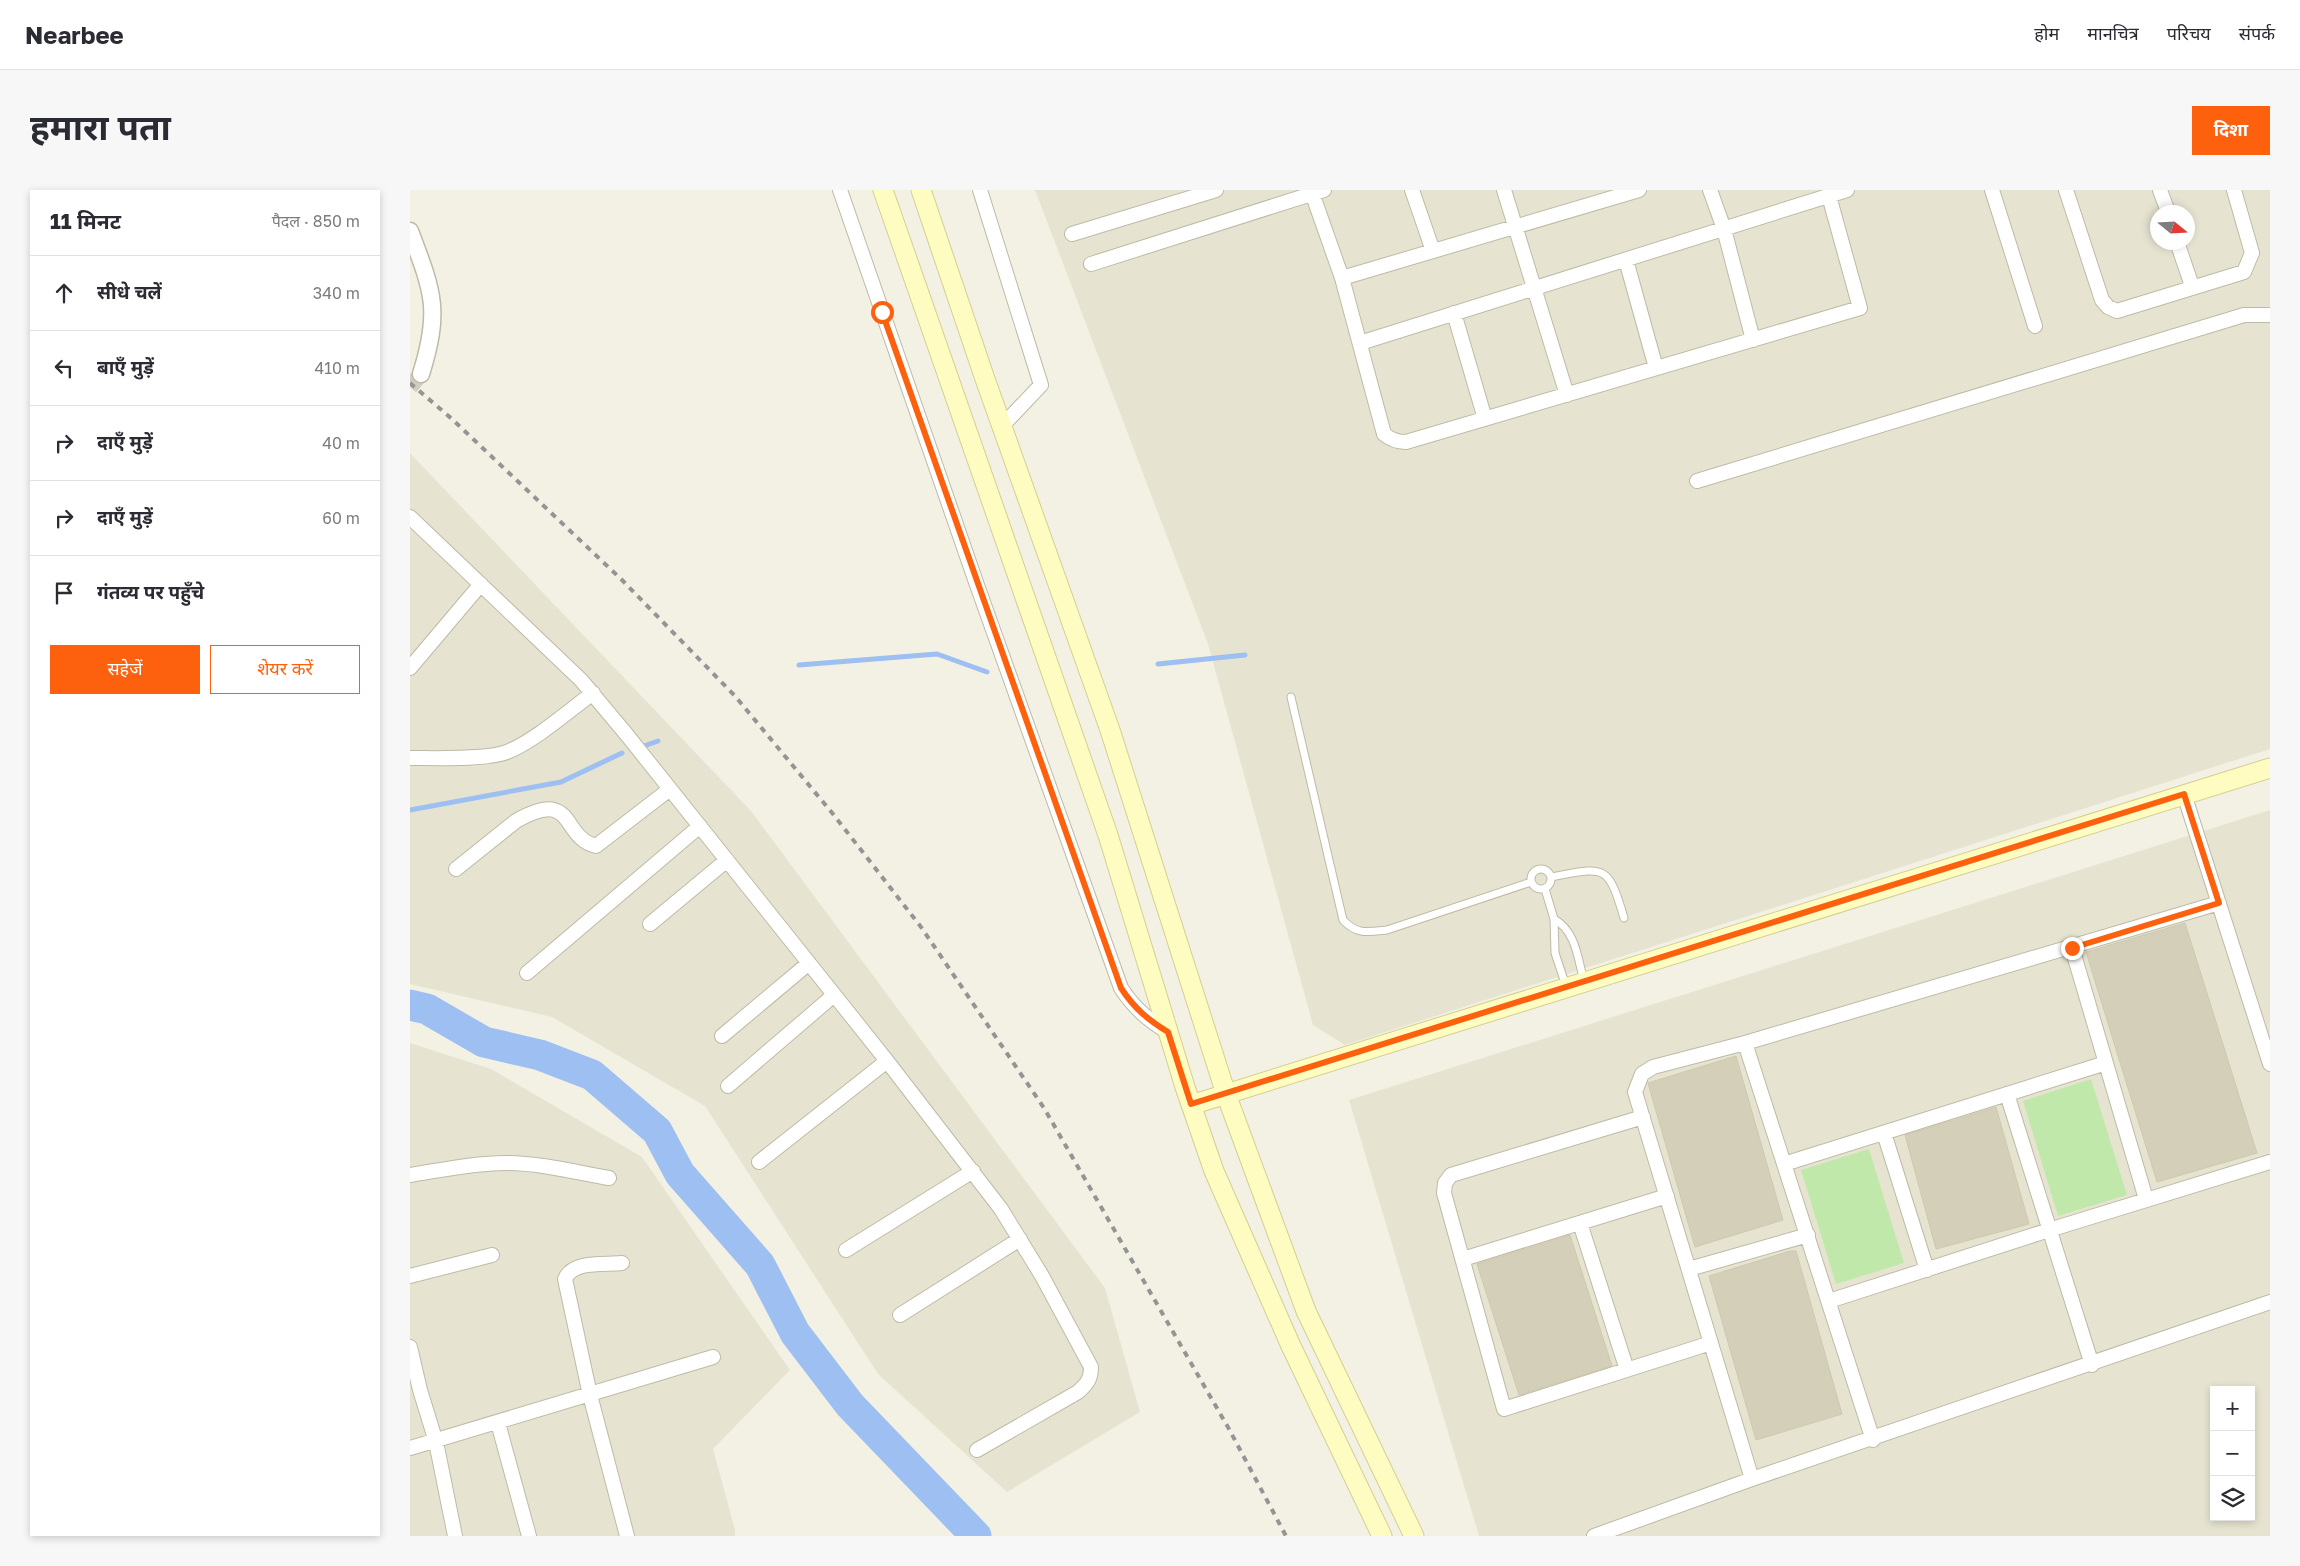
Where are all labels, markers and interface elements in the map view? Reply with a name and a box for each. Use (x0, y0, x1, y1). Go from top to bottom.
text: Nearbee (25, 20, 124, 49)
text: होम (2034, 22, 2059, 44)
text: मानचित्र (2087, 22, 2139, 44)
text: परिचय (2167, 22, 2211, 44)
text: संपर्क (2239, 22, 2275, 44)
text: हमारा पता (30, 106, 171, 148)
button: दिशा (2192, 106, 2270, 155)
north arrow (2150, 205, 2195, 250)
text: 11 मिनट (50, 208, 121, 234)
text: पैदल · 850 m (272, 211, 360, 231)
icon: ahead (50, 279, 78, 307)
text: सीधे चलें (97, 280, 162, 303)
text: 340 m (313, 283, 360, 303)
route start (871, 301, 894, 324)
icon: left (50, 354, 78, 382)
text: बाएँ मुड़ें (97, 355, 154, 378)
text: 410 m (314, 358, 360, 378)
icon: right (50, 429, 78, 457)
text: दाएँ मुड़ें (97, 430, 153, 453)
text: 40 m (322, 433, 360, 453)
icon: right (50, 504, 78, 532)
text: दाएँ मुड़ें (97, 505, 153, 528)
text: 60 m (322, 508, 360, 528)
icon: arrive (50, 579, 78, 607)
text: गंतव्य पर पहुँचे (97, 580, 204, 603)
button: सहेजें (50, 645, 200, 694)
button: शेयर करें (210, 645, 360, 694)
route end (2061, 937, 2084, 960)
map controls (2210, 1386, 2255, 1521)
button: + (2210, 1386, 2255, 1431)
button: − (2210, 1431, 2255, 1476)
button: layers (2210, 1476, 2255, 1521)

